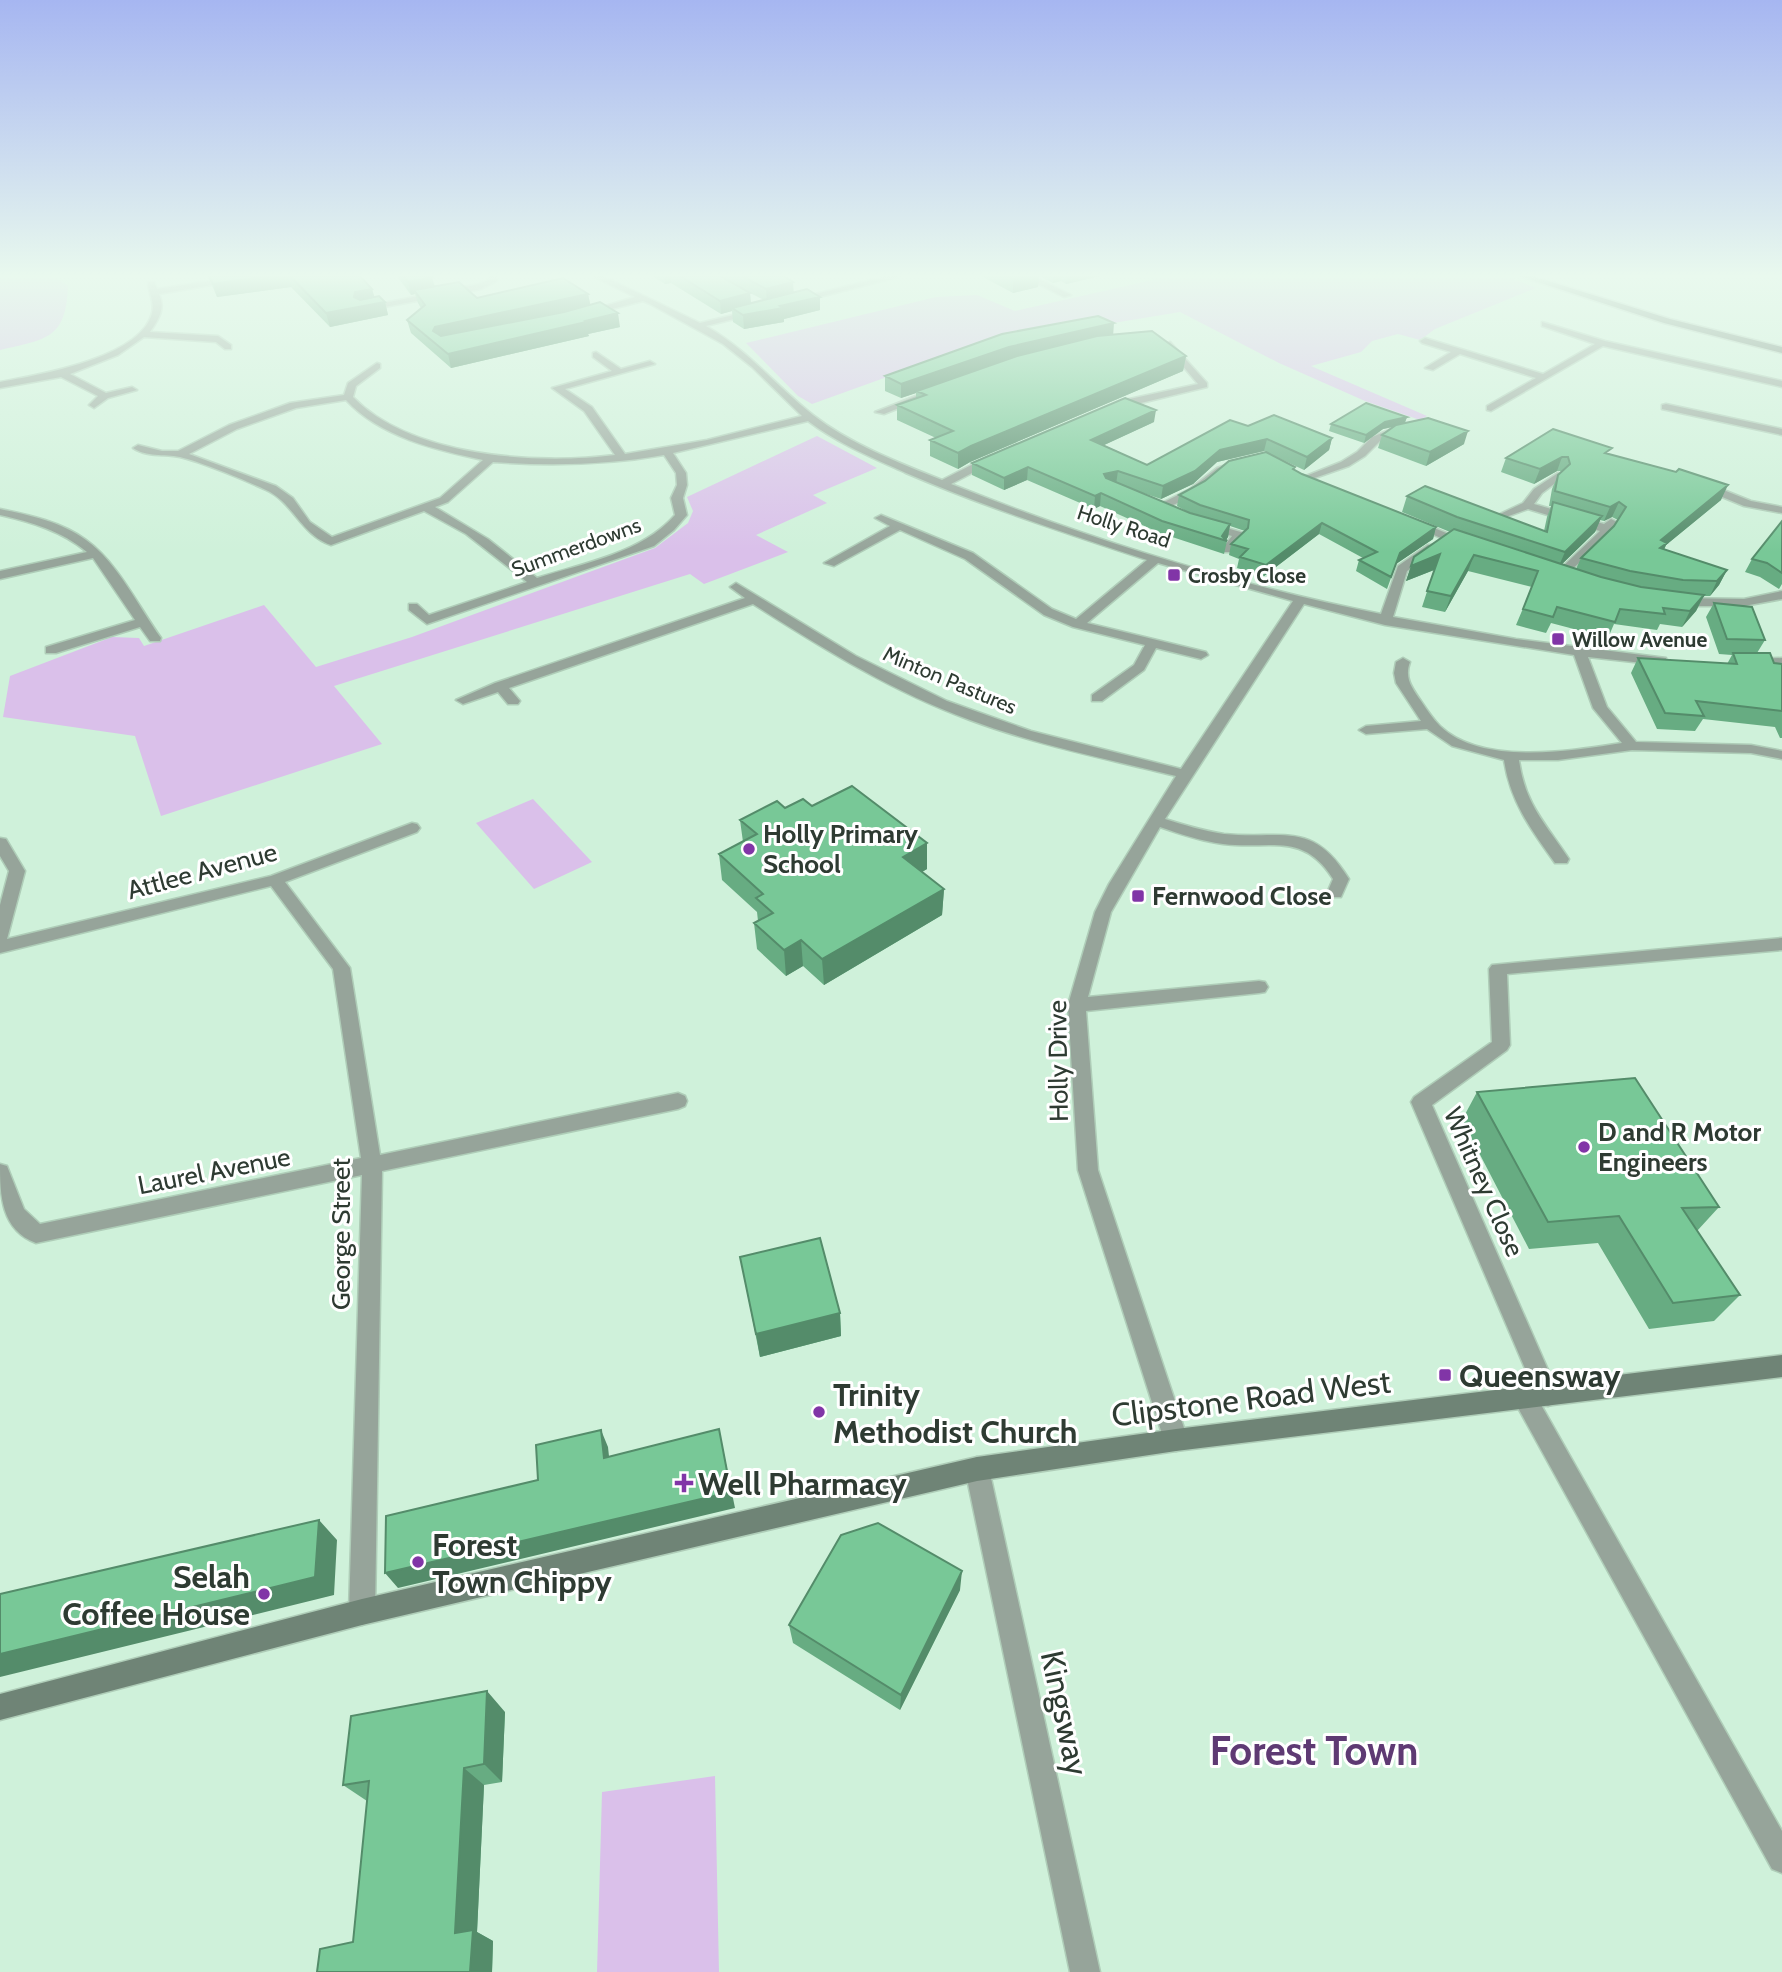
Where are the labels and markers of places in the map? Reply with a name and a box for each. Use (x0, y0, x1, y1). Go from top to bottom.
place label: Crosby Close (1188, 563, 1306, 588)
marker: Crosby Close (1166, 567, 1182, 583)
place label: Willow Avenue (1572, 627, 1707, 652)
marker: Willow Avenue (1550, 631, 1566, 647)
place label: Holly Primary School (763, 818, 918, 880)
marker: Holly Primary School (741, 841, 757, 857)
place label: Fernwood Close (1152, 880, 1332, 912)
marker: Fernwood Close (1130, 888, 1146, 904)
place label: D and R Motor Engineers (1598, 1116, 1761, 1178)
marker: D and R Motor Engineers (1576, 1139, 1592, 1155)
place label: Queensway (1459, 1356, 1621, 1395)
marker: Queensway (1437, 1367, 1453, 1383)
place label: Trinity Methodist Church (833, 1375, 1077, 1451)
marker: Trinity Methodist Church (811, 1404, 827, 1420)
place label: Well Pharmacy (698, 1464, 907, 1503)
marker: Well Pharmacy (676, 1475, 692, 1491)
place label: Forest Town Chippy (432, 1525, 613, 1601)
marker: Forest Town Chippy (410, 1554, 426, 1570)
place label: Selah Coffee House (62, 1557, 250, 1633)
marker: Selah Coffee House (256, 1586, 272, 1602)

